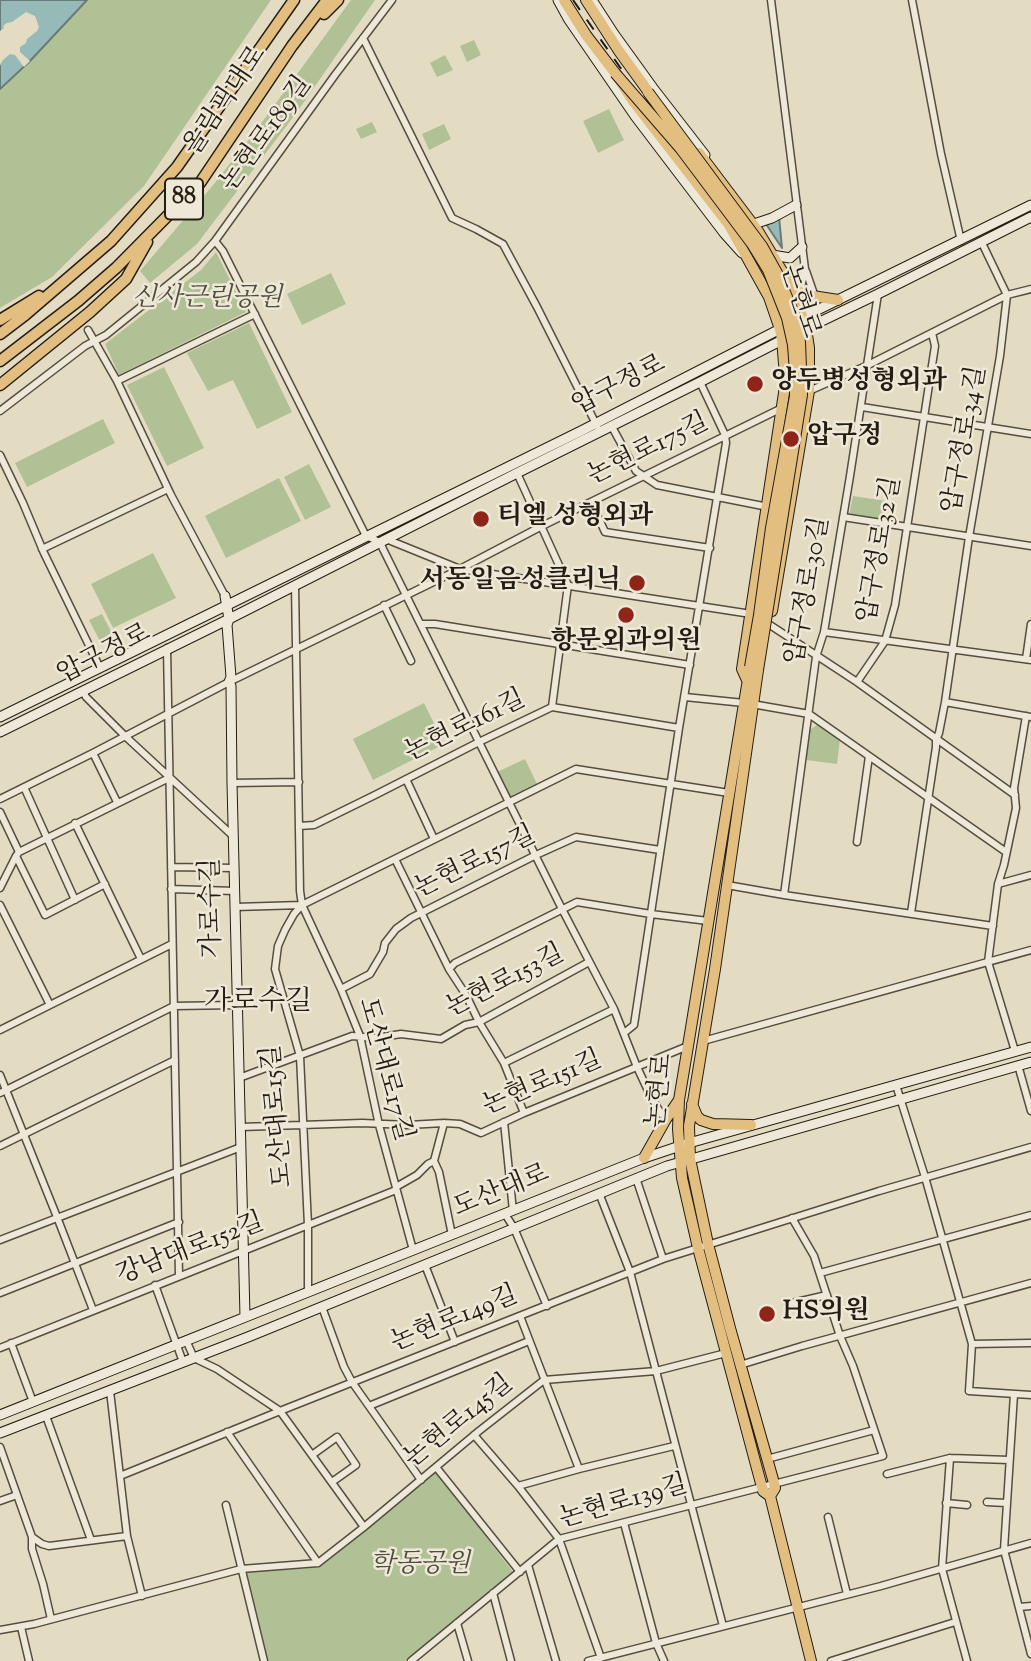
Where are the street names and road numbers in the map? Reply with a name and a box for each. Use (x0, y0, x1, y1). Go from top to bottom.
street label: 올림픽대로 (179, 41, 275, 163)
street label: 논현로189길 (216, 71, 320, 199)
road number: 88 (165, 178, 203, 219)
street label: 논현로 (772, 261, 824, 343)
street label: 압구정로 (568, 350, 672, 424)
street label: 압구정로34길 (939, 364, 995, 516)
street label: 논현로175길 (583, 408, 715, 494)
street label: 압구정로32길 (854, 474, 910, 626)
street label: 압구정로30길 (782, 515, 838, 667)
street label: 압구정로 (53, 619, 157, 693)
street label: 논현로161길 (400, 685, 532, 771)
street label: 논현로157길 (410, 821, 542, 907)
street label: 가로수길 (198, 858, 230, 958)
street label: 논현로153길 (442, 940, 570, 1026)
street label: 도산대로17길 (349, 995, 417, 1145)
street label: 도산대로15길 (258, 1043, 302, 1189)
street label: 논현로151길 (478, 1046, 608, 1124)
street label: 논현로 (643, 1052, 681, 1130)
street label: 도산대로 (450, 1160, 554, 1226)
street label: 강남대로152길 (113, 1209, 269, 1293)
street label: 논현로149길 (387, 1281, 523, 1361)
street label: 논현로145길 (399, 1370, 521, 1476)
street label: 논현로139길 (556, 1471, 692, 1537)

